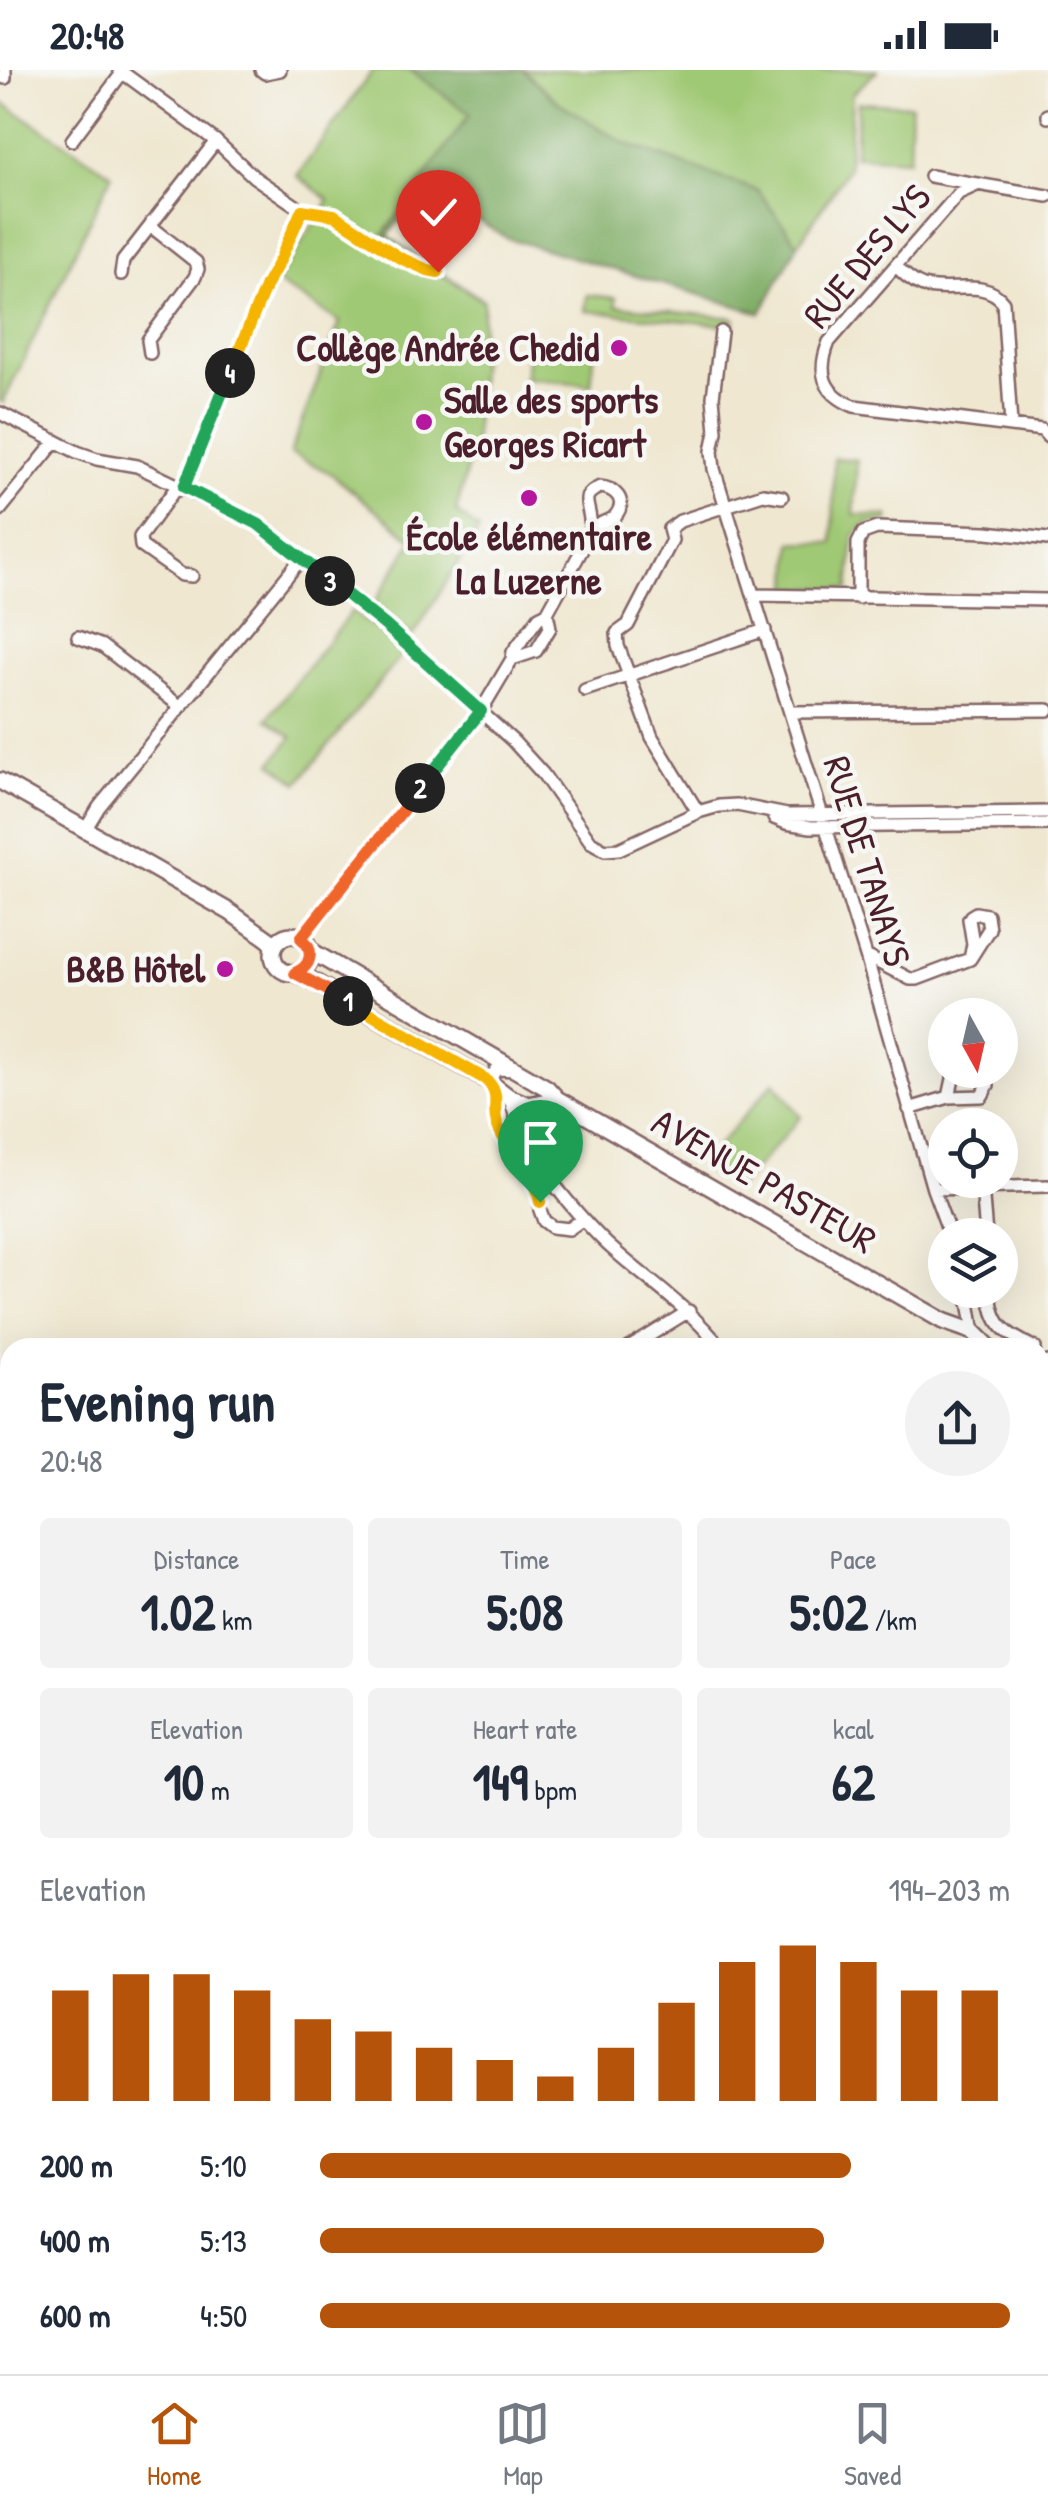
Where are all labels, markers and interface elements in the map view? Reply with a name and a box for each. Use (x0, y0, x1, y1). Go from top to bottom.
text: 20:48 (50, 9, 124, 61)
pin (396, 170, 481, 273)
street label: RUE DES LYS (791, 172, 942, 338)
icon: check (411, 185, 466, 240)
place label: Collège Andrée Chedid (296, 321, 599, 374)
marker: Collège Andrée Chedid (608, 337, 630, 359)
pin: 4 (205, 348, 255, 398)
text: 4 (225, 354, 235, 392)
place label: Salle des sports Georges Ricart (444, 373, 659, 470)
marker: Salle des sports Georges Ricart (413, 411, 435, 433)
marker: École élémentaire La Luzerne (518, 487, 540, 509)
place label: École élémentaire La Luzerne (406, 510, 652, 606)
pin: 3 (305, 556, 355, 606)
text: 3 (324, 562, 336, 600)
street label: RUE DE TANAYS (811, 750, 924, 972)
pin: 2 (395, 763, 445, 813)
text: 2 (413, 769, 427, 807)
place label: B&B Hôtel (66, 942, 206, 994)
marker: B&B Hôtel (214, 958, 236, 980)
pin: 1 (323, 976, 373, 1026)
text: 1 (343, 982, 353, 1020)
north arrow (928, 998, 1018, 1088)
map controls (928, 998, 1018, 1308)
street label: AVENUE PASTEUR (643, 1095, 886, 1265)
pin (498, 1100, 583, 1203)
button: locate (928, 1108, 1018, 1198)
icon: arrive (513, 1115, 568, 1170)
button: layers (928, 1218, 1018, 1308)
text: Evening run (40, 1364, 275, 1438)
button: share (905, 1371, 1010, 1476)
text: 20:48 (40, 1439, 103, 1482)
text: Distance (154, 1540, 239, 1578)
text: Time (500, 1540, 550, 1578)
text: Pace (830, 1540, 877, 1578)
text: 1.02 (141, 1578, 215, 1646)
text: 5:08 (487, 1578, 563, 1646)
text: 5:02 (790, 1578, 868, 1646)
text: km (215, 1601, 253, 1639)
text: /km (868, 1601, 917, 1639)
text: Elevation (150, 1710, 243, 1748)
text: Heart rate (473, 1710, 577, 1748)
text: kcal (833, 1710, 874, 1748)
text: 10 (164, 1748, 204, 1816)
text: 149 (473, 1748, 528, 1816)
text: 62 (832, 1748, 875, 1816)
text: m (204, 1771, 230, 1809)
text: bpm (528, 1771, 577, 1809)
text: Elevation (40, 1868, 146, 1911)
text: 194–203 m (888, 1868, 1010, 1911)
text: 200 m (40, 2144, 113, 2187)
text: 5:10 (200, 2144, 247, 2187)
text: 400 m (40, 2219, 110, 2262)
text: 5:13 (200, 2219, 247, 2262)
text: 600 m (40, 2294, 111, 2337)
text: 4:50 (200, 2294, 247, 2337)
tab: Home (147, 2396, 202, 2494)
tab: Map (495, 2396, 550, 2494)
tab: Saved (844, 2396, 901, 2494)

